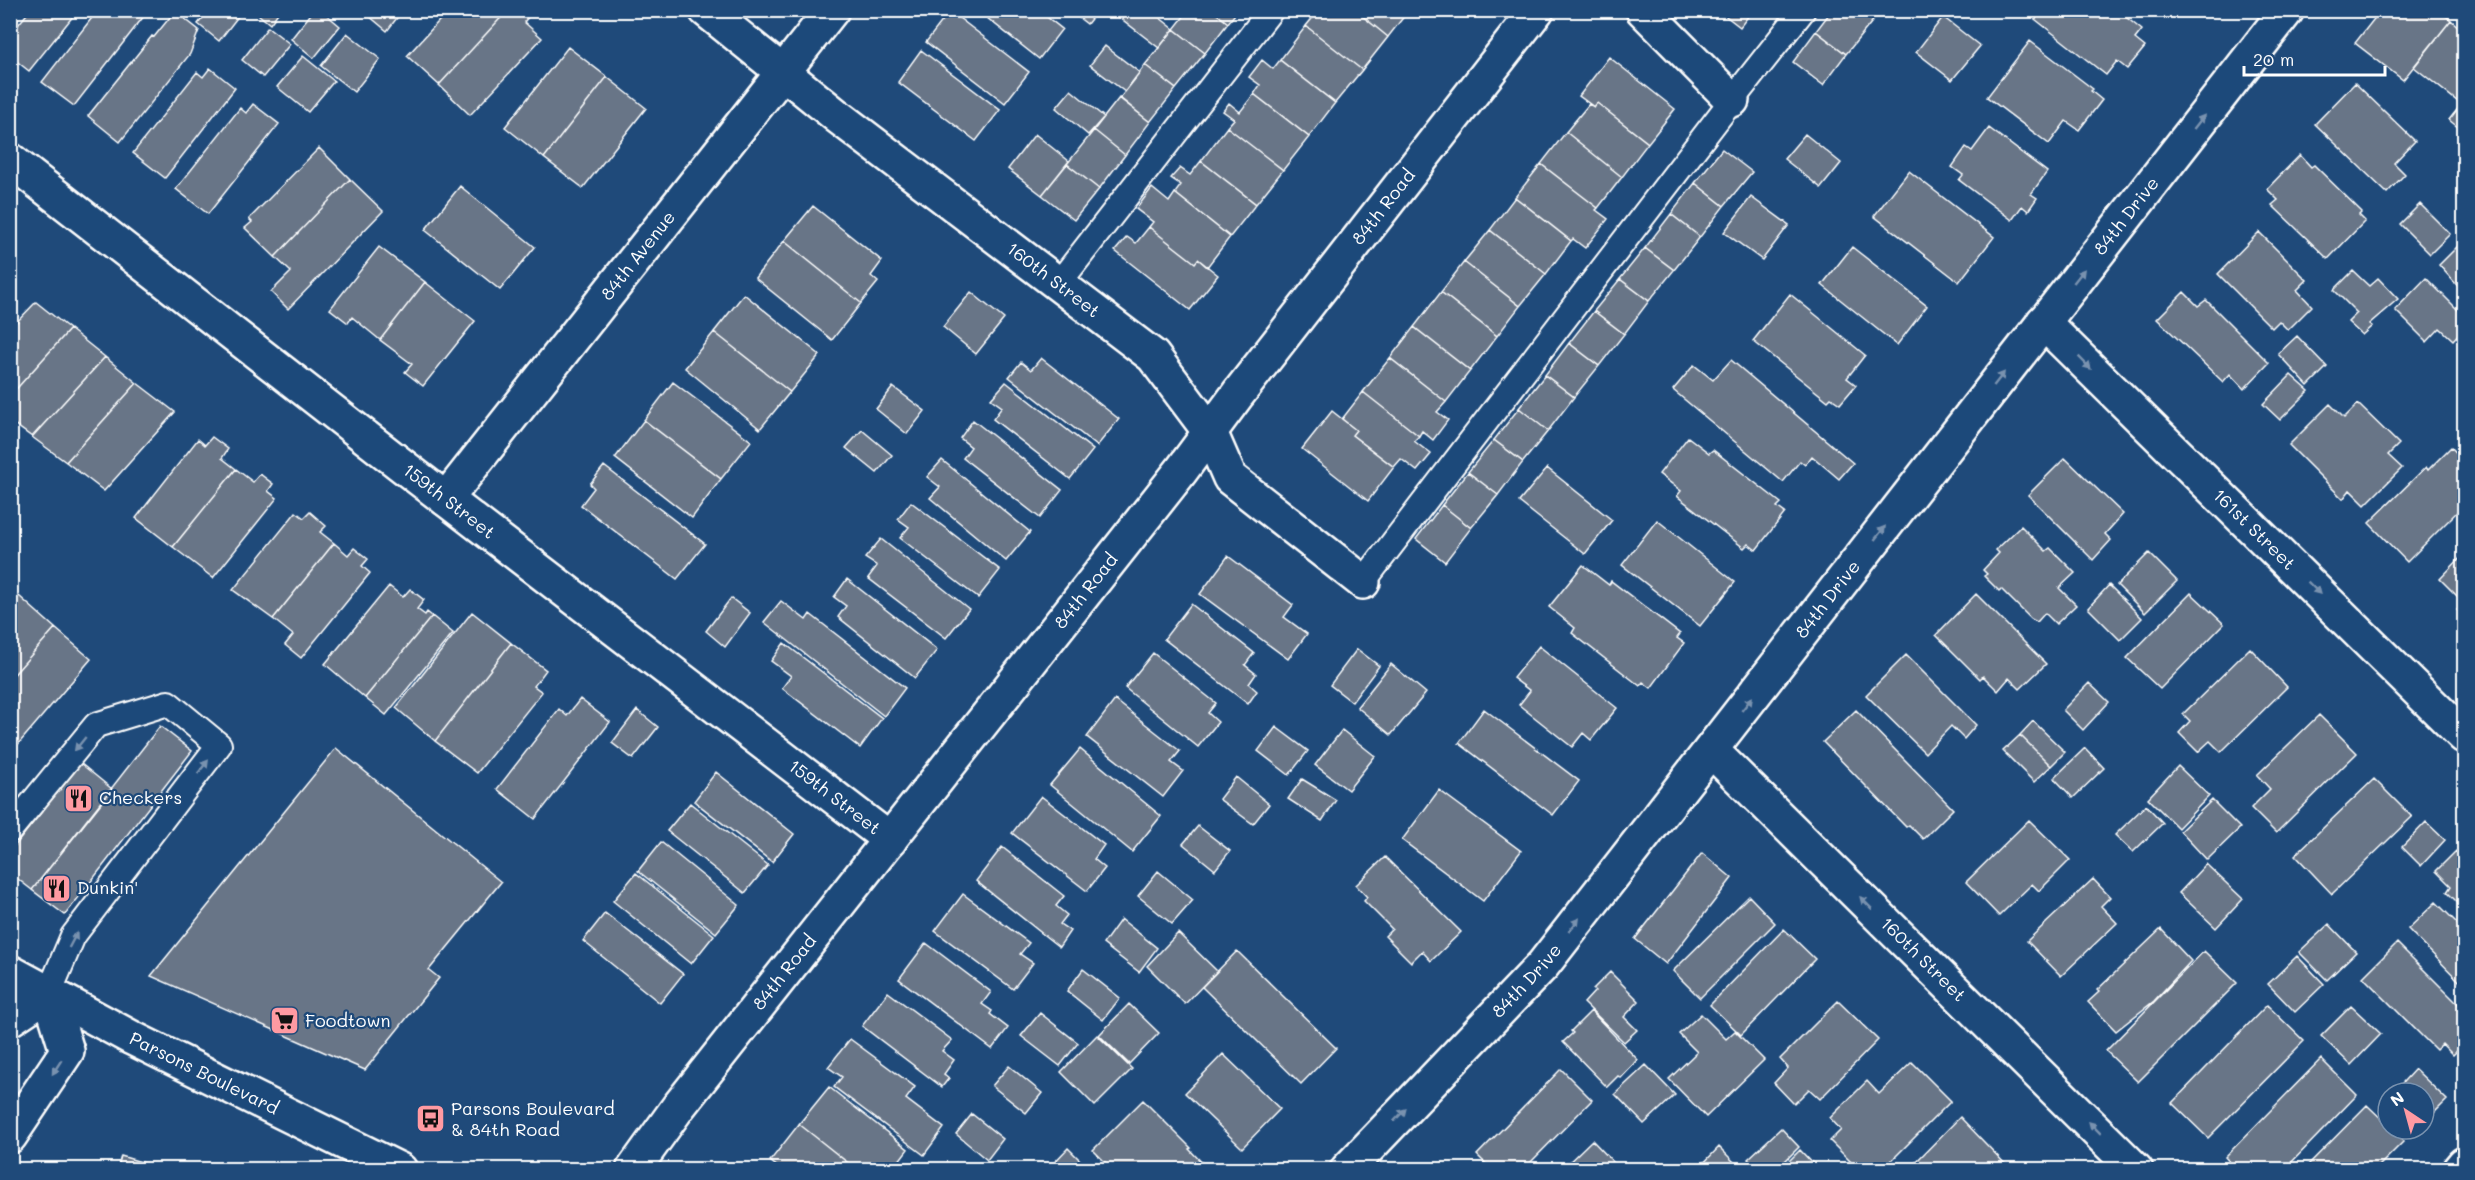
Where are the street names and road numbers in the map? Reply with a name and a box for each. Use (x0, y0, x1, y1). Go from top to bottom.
street label: 84th Road (1346, 163, 1420, 249)
street label: 84th Drive (2088, 171, 2164, 259)
street label: 84th Avenue (595, 205, 680, 305)
street label: 160th Street (1002, 236, 1105, 323)
street label: 159th Street (398, 457, 501, 544)
street label: 161st Street (2208, 483, 2301, 575)
street label: 84th Road (1048, 548, 1123, 633)
street label: 84th Drive (1789, 555, 1865, 643)
street label: 159th Street (784, 753, 886, 840)
street label: 160th Street (1876, 911, 1972, 1006)
street label: 84th Road (746, 929, 821, 1015)
street label: 84th Drive (1486, 938, 1566, 1023)
street label: Parsons Boulevard (126, 1026, 283, 1120)

